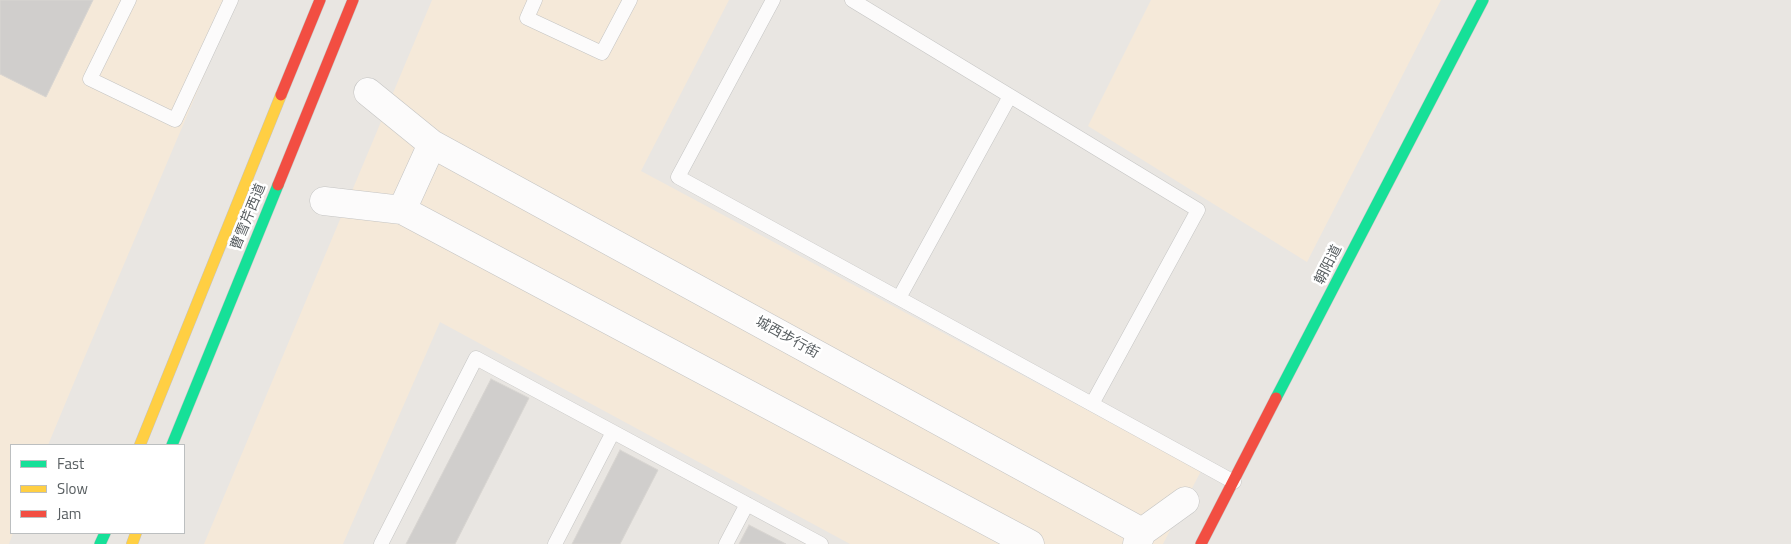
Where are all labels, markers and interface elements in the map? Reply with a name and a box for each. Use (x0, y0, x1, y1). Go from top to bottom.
street label: 曹雪芹西道 (228, 181, 270, 253)
street label: 朝阳道 (1312, 242, 1346, 288)
street label: 城西步行街 (752, 314, 822, 362)
legend (10, 444, 185, 534)
text: Fast (57, 452, 84, 475)
text: Slow (57, 477, 88, 500)
text: Jam (57, 502, 81, 525)

